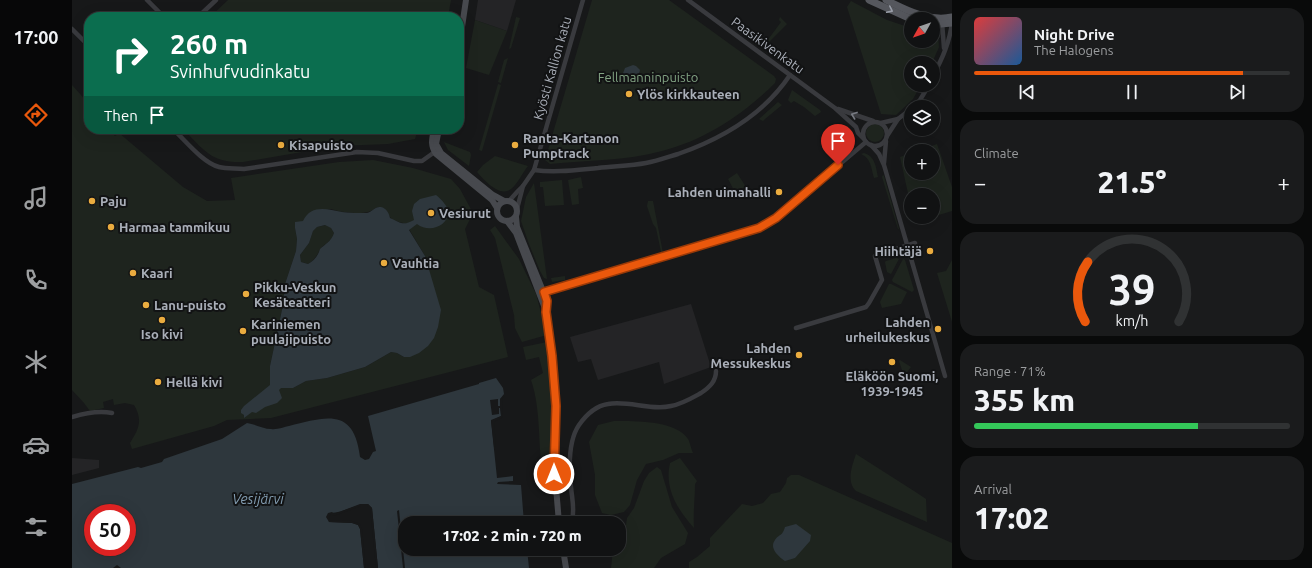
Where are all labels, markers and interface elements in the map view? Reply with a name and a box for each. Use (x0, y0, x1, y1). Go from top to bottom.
one-way arrow (886, 5, 893, 13)
north arrow (904, 12, 940, 48)
map controls (904, 12, 940, 224)
street label: Paasikivenkatu (729, 14, 807, 76)
street label: Kyösti Kallion katu (531, 15, 573, 121)
text: Night Drive (1034, 26, 1115, 43)
text: 17:00 (13, 27, 59, 47)
icon: right (104, 28, 156, 80)
text: 260 m (170, 28, 248, 59)
text: The Halogens (1034, 43, 1113, 57)
button: search (904, 56, 940, 92)
text: Svinhufvudinkatu (170, 61, 310, 81)
park label: Fellmanninpuisto (598, 70, 698, 84)
icon: previous (1016, 81, 1038, 103)
icon: pause (1121, 81, 1143, 103)
icon: next (1226, 81, 1248, 103)
place label: Ylös kirkkauteen (637, 87, 740, 101)
marker: Ylös kirkkauteen (624, 89, 634, 99)
button: layers (904, 100, 940, 136)
icon: directions (22, 101, 50, 129)
icon: arrive (146, 104, 168, 126)
text: Then (104, 107, 138, 124)
one-way arrow (851, 111, 858, 119)
pin (821, 124, 855, 165)
icon: arrive (827, 130, 849, 152)
place label: Ranta-Kartanon Pumptrack (523, 131, 619, 160)
place label: Kisapuisto (289, 138, 353, 152)
marker: Kisapuisto (276, 140, 286, 150)
marker: Ranta-Kartanon Pumptrack (510, 140, 520, 150)
button: + (904, 144, 940, 180)
text: Climate (974, 146, 1019, 160)
text: 21.5° (1097, 165, 1167, 199)
text: − (974, 170, 986, 195)
text: + (1278, 170, 1290, 195)
icon: music (22, 184, 50, 212)
place label: Lahden uimahalli (667, 185, 771, 199)
marker: Lahden uimahalli (774, 187, 784, 197)
button: − (904, 188, 940, 224)
place label: Paju (100, 194, 127, 208)
marker: Paju (87, 196, 97, 206)
place label: Vesiurut (439, 206, 491, 220)
marker: Vesiurut (426, 208, 436, 218)
place label: Harmaa tammikuu (119, 220, 230, 234)
marker: Harmaa tammikuu (106, 222, 116, 232)
place label: Hiihtäjä (874, 244, 922, 258)
marker: Hiihtäjä (925, 246, 935, 256)
place label: Vauhtia (392, 256, 439, 270)
marker: Vauhtia (379, 258, 389, 268)
icon: phone (22, 266, 50, 294)
place label: Kaari (141, 266, 173, 280)
text: 39 (1109, 266, 1155, 313)
marker: Kaari (128, 268, 138, 278)
place label: Pikku-Veskun Kesäteatteri (254, 280, 336, 309)
marker: Pikku-Veskun Kesäteatteri (241, 289, 251, 299)
place label: Lanu-puisto (154, 298, 226, 312)
marker: Lanu-puisto (141, 300, 151, 310)
text: km/h (1116, 313, 1148, 329)
marker: Iso kivi (157, 315, 167, 325)
place label: Lahden urheilukeskus (845, 315, 930, 344)
place label: Kariniemen puulajipuisto (251, 317, 331, 346)
marker: Lahden urheilukeskus (933, 324, 943, 334)
marker: Kariniemen puulajipuisto (238, 326, 248, 336)
place label: Iso kivi (141, 327, 183, 341)
place label: Lahden Messukeskus (711, 341, 791, 370)
icon: climate (22, 348, 50, 376)
marker: Lahden Messukeskus (794, 350, 804, 360)
marker: Eläköön Suomi, 1939-1945 (887, 357, 897, 367)
text: Range · 71% (974, 364, 1046, 378)
place label: Eläköön Suomi, 1939-1945 (846, 369, 938, 398)
place label: Hellä kivi (166, 375, 222, 389)
marker: Hellä kivi (153, 377, 163, 387)
text: 355 km (974, 383, 1075, 417)
icon: car (22, 431, 50, 459)
position arrow (533, 453, 575, 495)
text: Arrival (974, 482, 1012, 496)
water label: Vesijärvi (232, 491, 284, 507)
text: 17:02 (974, 501, 1049, 535)
speed limit sign: 50 (84, 504, 136, 556)
icon: filters (22, 513, 50, 541)
text: 17:02 · 2 min · 720 m (442, 527, 582, 544)

